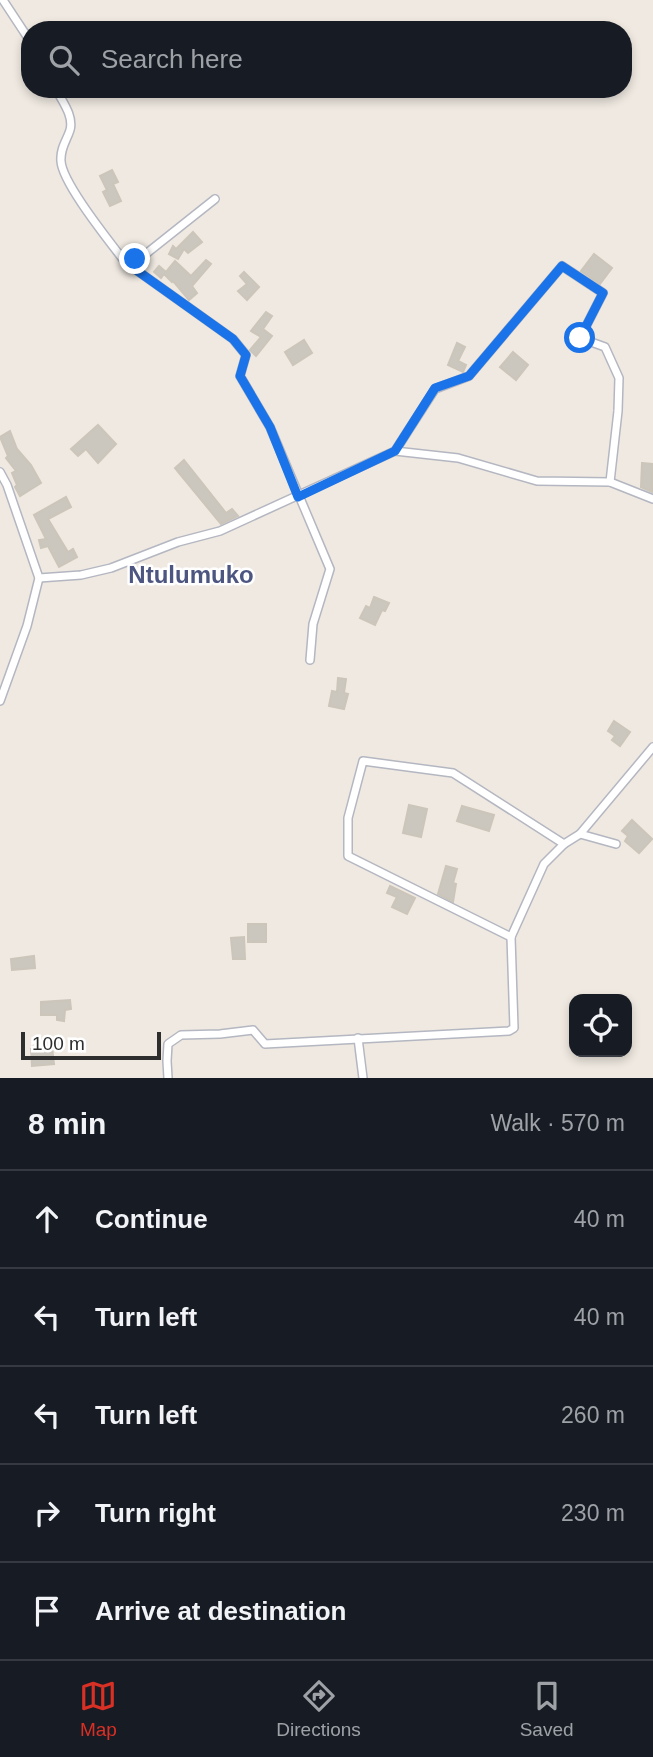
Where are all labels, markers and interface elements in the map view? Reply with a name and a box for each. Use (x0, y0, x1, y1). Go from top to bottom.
search box (21, 21, 632, 98)
icon: search (45, 41, 83, 79)
text: Search here (101, 44, 243, 74)
route end (119, 243, 150, 274)
route start (564, 322, 595, 353)
district label: Ntulumuko (128, 561, 254, 588)
map controls (569, 994, 632, 1057)
button: locate (569, 994, 632, 1057)
scale bar (21, 1029, 161, 1061)
text: 100 m (32, 1033, 85, 1054)
text: 8 min (28, 1107, 106, 1140)
text: Walk · 570 m (490, 1110, 625, 1136)
icon: ahead (28, 1200, 66, 1238)
text: Continue (95, 1204, 208, 1234)
text: 40 m (574, 1206, 625, 1232)
icon: left (28, 1298, 66, 1336)
text: Turn left (95, 1302, 197, 1332)
text: 40 m (574, 1304, 625, 1330)
icon: left (28, 1396, 66, 1434)
text: Turn left (95, 1400, 197, 1430)
text: 260 m (561, 1402, 625, 1428)
icon: right (28, 1494, 66, 1532)
text: Turn right (95, 1498, 216, 1528)
text: 230 m (561, 1500, 625, 1526)
icon: arrive (28, 1592, 66, 1630)
text: Arrive at destination (95, 1596, 346, 1626)
tab: Map (79, 1677, 117, 1741)
tab: Directions (276, 1677, 361, 1741)
tab: Saved (520, 1677, 574, 1741)

